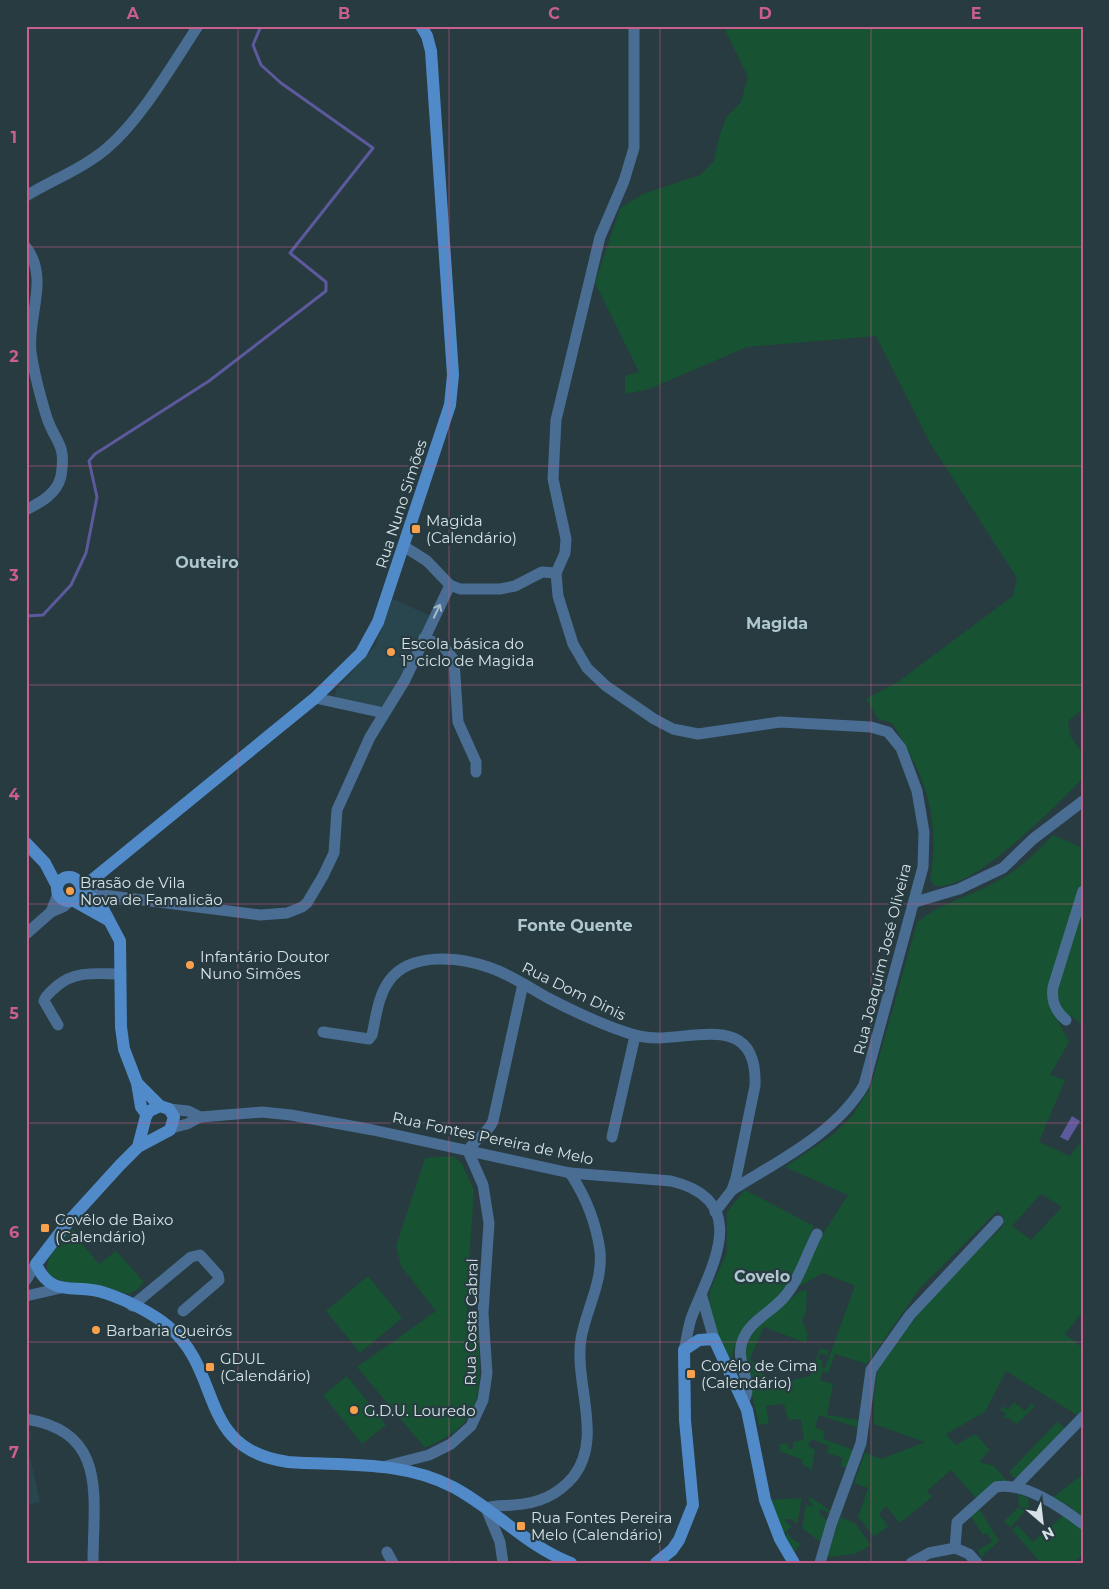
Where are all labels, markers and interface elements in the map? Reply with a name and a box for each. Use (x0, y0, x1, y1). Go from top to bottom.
text: A (126, 4, 140, 23)
text: B (338, 4, 350, 23)
text: C (548, 4, 560, 23)
text: D (758, 4, 772, 23)
text: E (971, 4, 981, 23)
text: 1 (11, 128, 17, 147)
text: 2 (9, 347, 19, 366)
street label: Rua Nuno Simões (371, 437, 431, 571)
place label: Magida (Calendário) (426, 511, 517, 547)
marker: Magida (Calendário) (410, 523, 422, 535)
district label: Outeiro (175, 553, 239, 572)
text: 3 (8, 566, 19, 585)
one-way arrow (432, 604, 442, 619)
district label: Magida (746, 614, 808, 633)
place label: Escola básica do 1º ciclo de Magida (401, 634, 534, 670)
marker: Escola básica do 1º ciclo de Magida (385, 646, 397, 658)
text: 4 (8, 785, 20, 804)
street label: Rua Joaquim José Oliveira (849, 861, 915, 1057)
place label: Brasão de Vila Nova de Famalicão (80, 873, 223, 909)
marker: Brasão de Vila Nova de Famalicão (64, 885, 76, 897)
district label: Fonte Quente (517, 916, 633, 935)
place label: Infantário Doutor Nuno Simões (200, 947, 330, 983)
street label: Rua Dom Dinis (519, 958, 629, 1024)
marker: Infantário Doutor Nuno Simões (184, 959, 196, 971)
text: 5 (9, 1004, 19, 1023)
street label: Rua Fontes Pereira de Melo (391, 1107, 595, 1169)
place label: Covêlo de Baixo (Calendário) (55, 1210, 173, 1246)
marker: Covêlo de Baixo (Calendário) (39, 1222, 51, 1234)
text: 6 (9, 1223, 19, 1242)
street label: Rua Costa Cabral (460, 1258, 482, 1386)
district label: Covelo (734, 1267, 790, 1286)
place label: Barbaria Queirós (106, 1321, 232, 1340)
marker: Barbaria Queirós (90, 1324, 102, 1336)
place label: GDUL (Calendário) (220, 1349, 311, 1385)
place label: Covêlo de Cima (Calendário) (701, 1356, 817, 1392)
marker: GDUL (Calendário) (204, 1361, 216, 1373)
marker: Covêlo de Cima (Calendário) (685, 1368, 697, 1380)
place label: G.D.U. Louredo (364, 1401, 476, 1420)
marker: G.D.U. Louredo (348, 1404, 360, 1416)
text: 7 (9, 1443, 19, 1462)
north arrow (1016, 1496, 1066, 1546)
place label: Rua Fontes Pereira Melo (Calendário) (531, 1508, 672, 1544)
marker: Rua Fontes Pereira Melo (Calendário) (515, 1520, 527, 1532)
text: N (1039, 1523, 1057, 1544)

